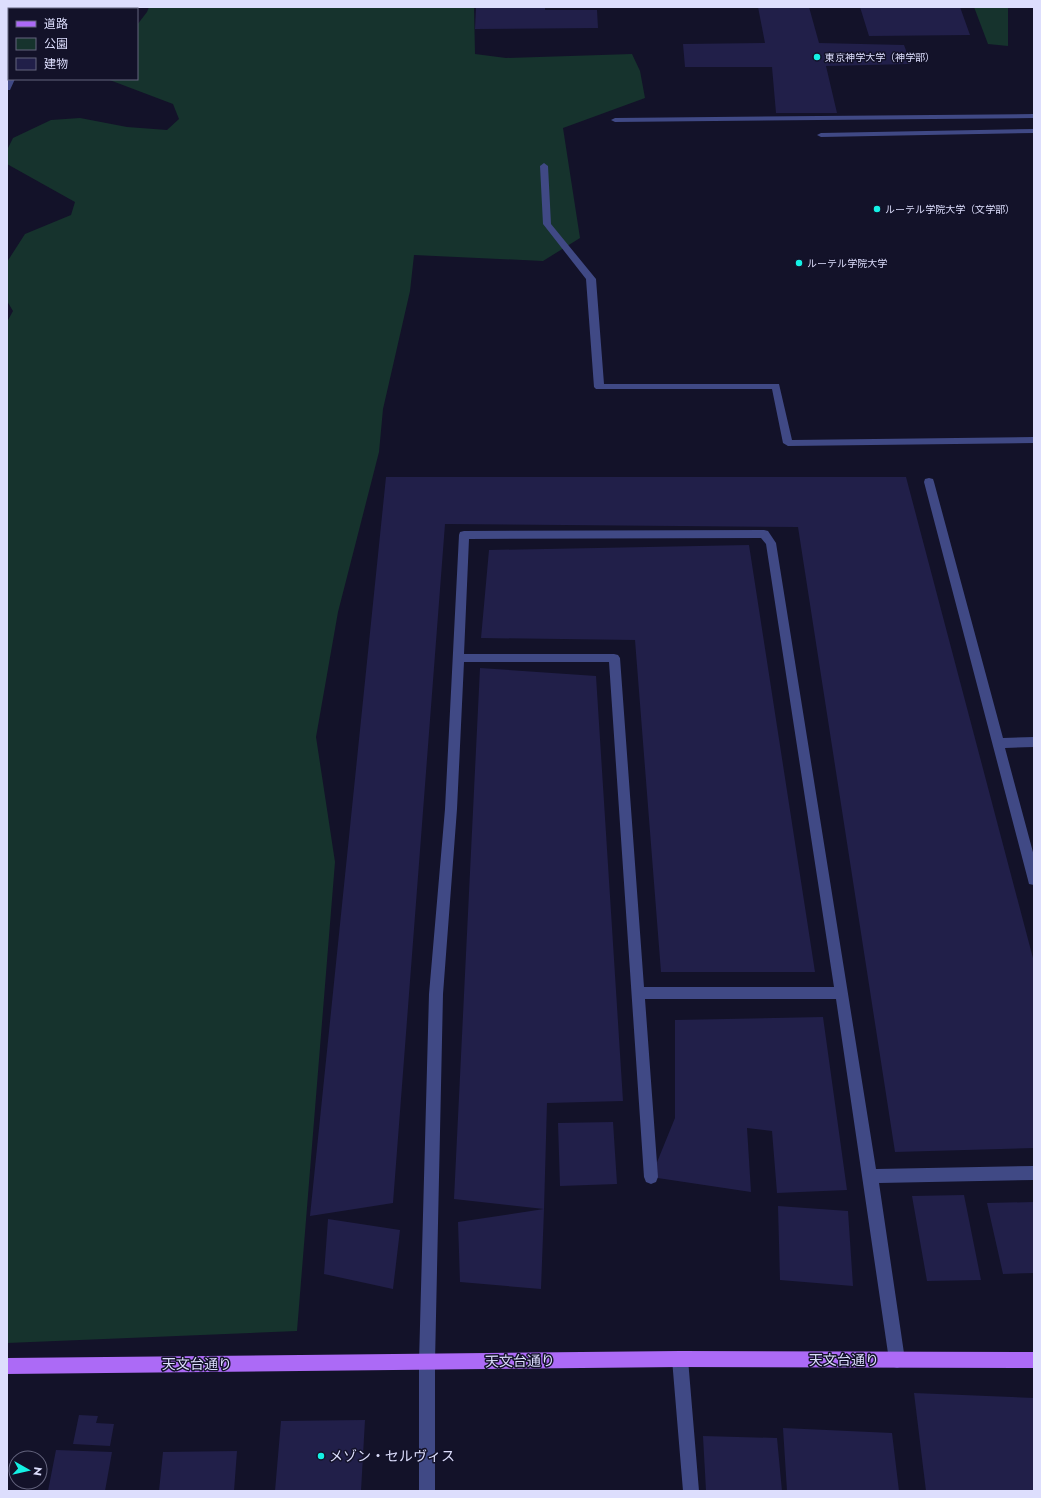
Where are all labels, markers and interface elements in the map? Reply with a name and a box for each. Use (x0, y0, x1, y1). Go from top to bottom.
legend (8, 8, 138, 80)
text: 道路 (44, 15, 68, 33)
text: 公園 (44, 35, 68, 53)
place label: 東京神学大学（神学部） (825, 50, 935, 65)
marker: 東京神学大学（神学部） (812, 52, 822, 62)
text: 建物 (44, 55, 68, 73)
place label: ルーテル学院大学（文学部） (885, 202, 1015, 217)
marker: ルーテル学院大学（文学部） (872, 204, 882, 214)
place label: ルーテル学院大学 (807, 256, 887, 271)
marker: ルーテル学院大学 (794, 258, 804, 268)
street label: 天文台通り (485, 1350, 555, 1372)
street label: 天文台通り (809, 1350, 879, 1370)
street label: 天文台通り (162, 1354, 232, 1374)
place label: メゾン・セルヴィス (329, 1446, 455, 1466)
north arrow (8, 1450, 48, 1490)
marker: メゾン・セルヴィス (316, 1451, 326, 1461)
text: N (29, 1466, 46, 1477)

